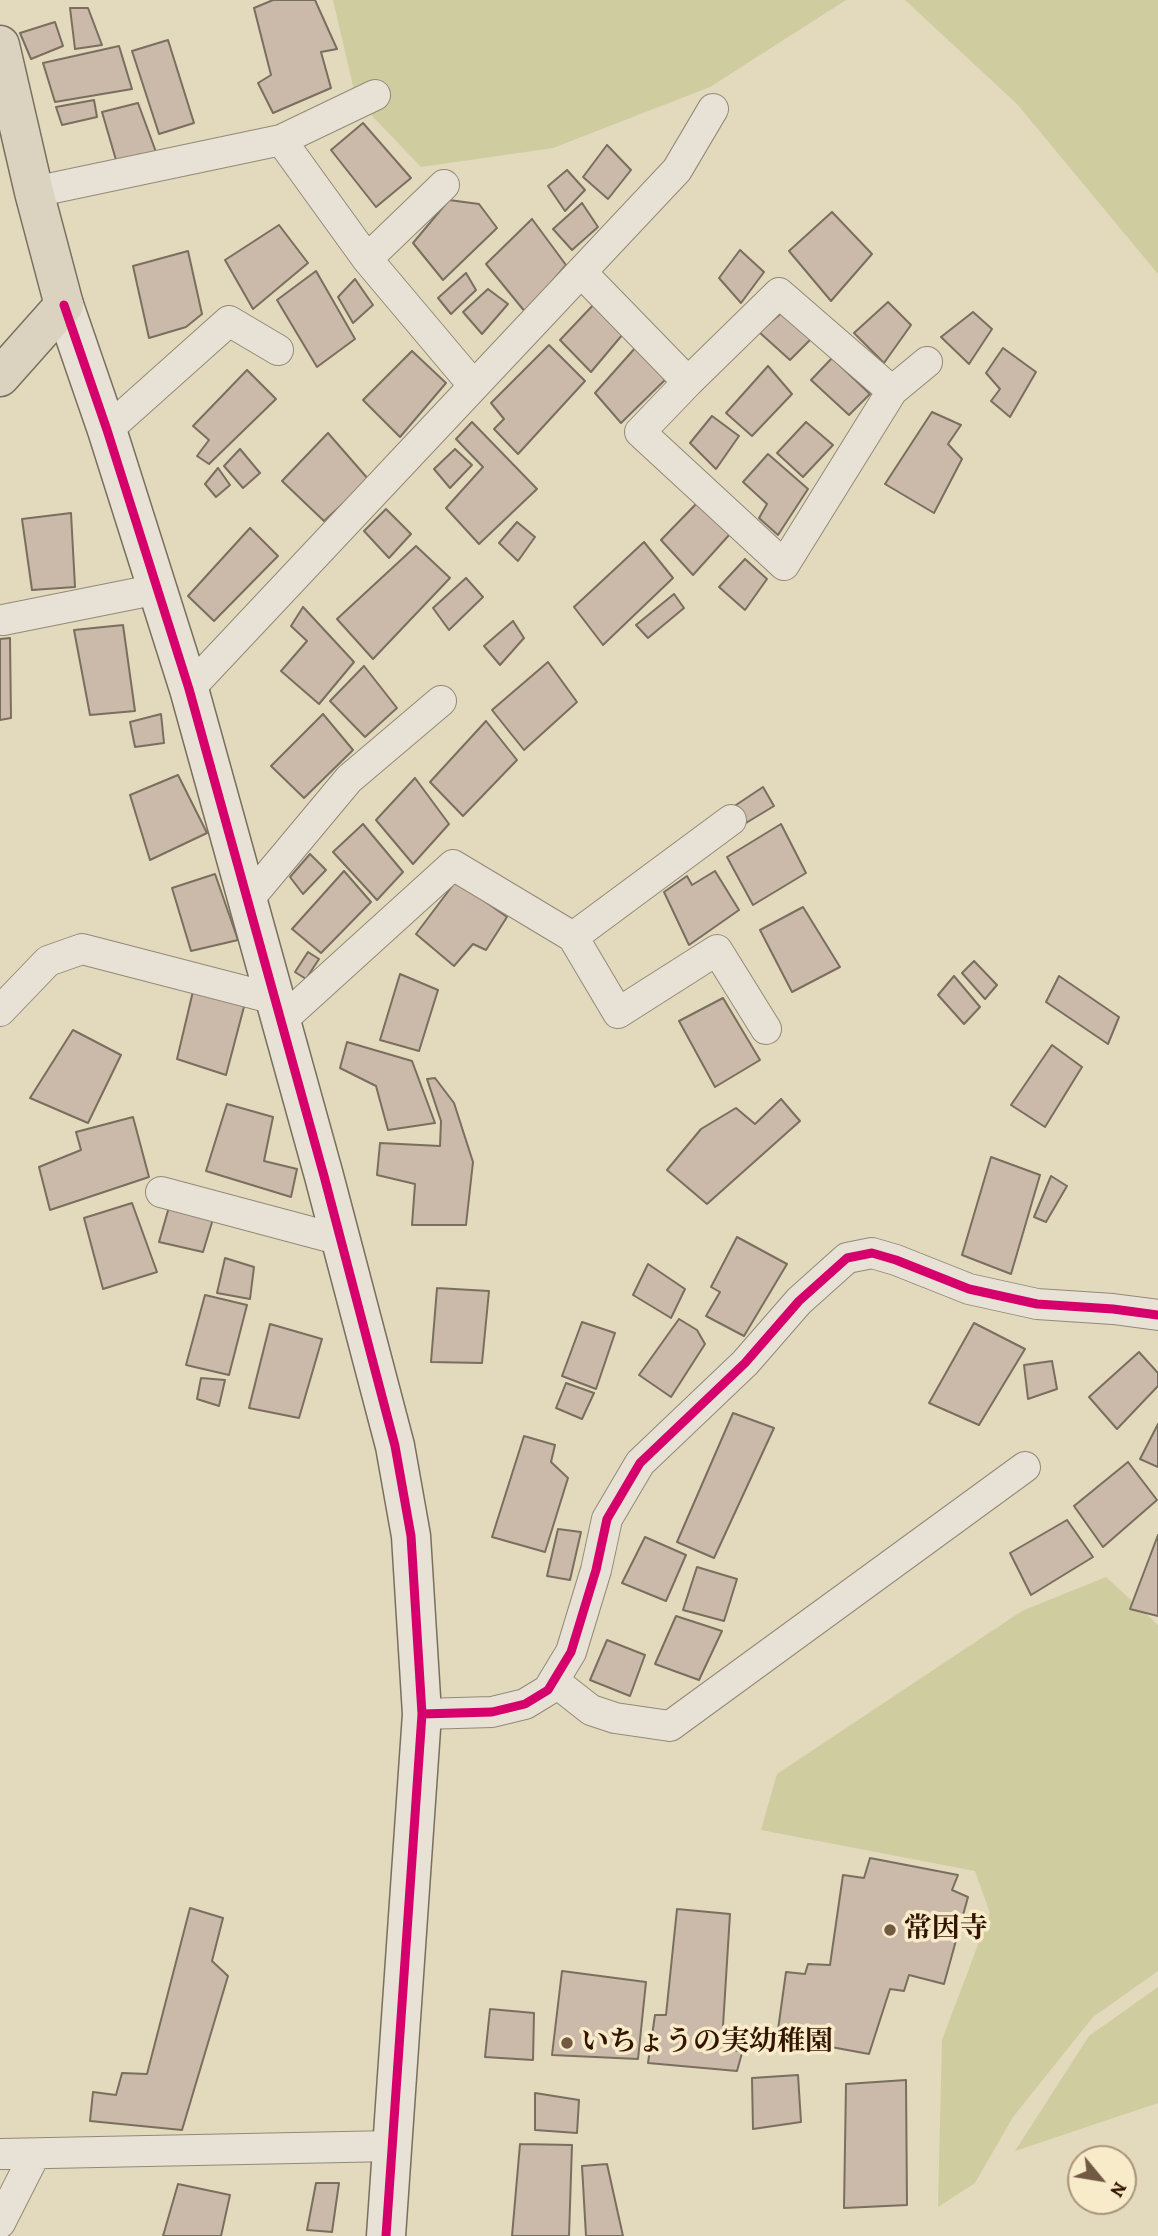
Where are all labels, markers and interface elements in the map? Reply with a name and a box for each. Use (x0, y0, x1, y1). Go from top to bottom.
place label: 常因寺 (904, 1913, 988, 1947)
marker: 常因寺 (882, 1922, 898, 1938)
place label: いちょうの実幼稚園 (581, 2026, 833, 2060)
marker: いちょうの実幼稚園 (559, 2035, 575, 2051)
north arrow (1067, 2145, 1137, 2215)
text: N (1104, 2177, 1133, 2202)

